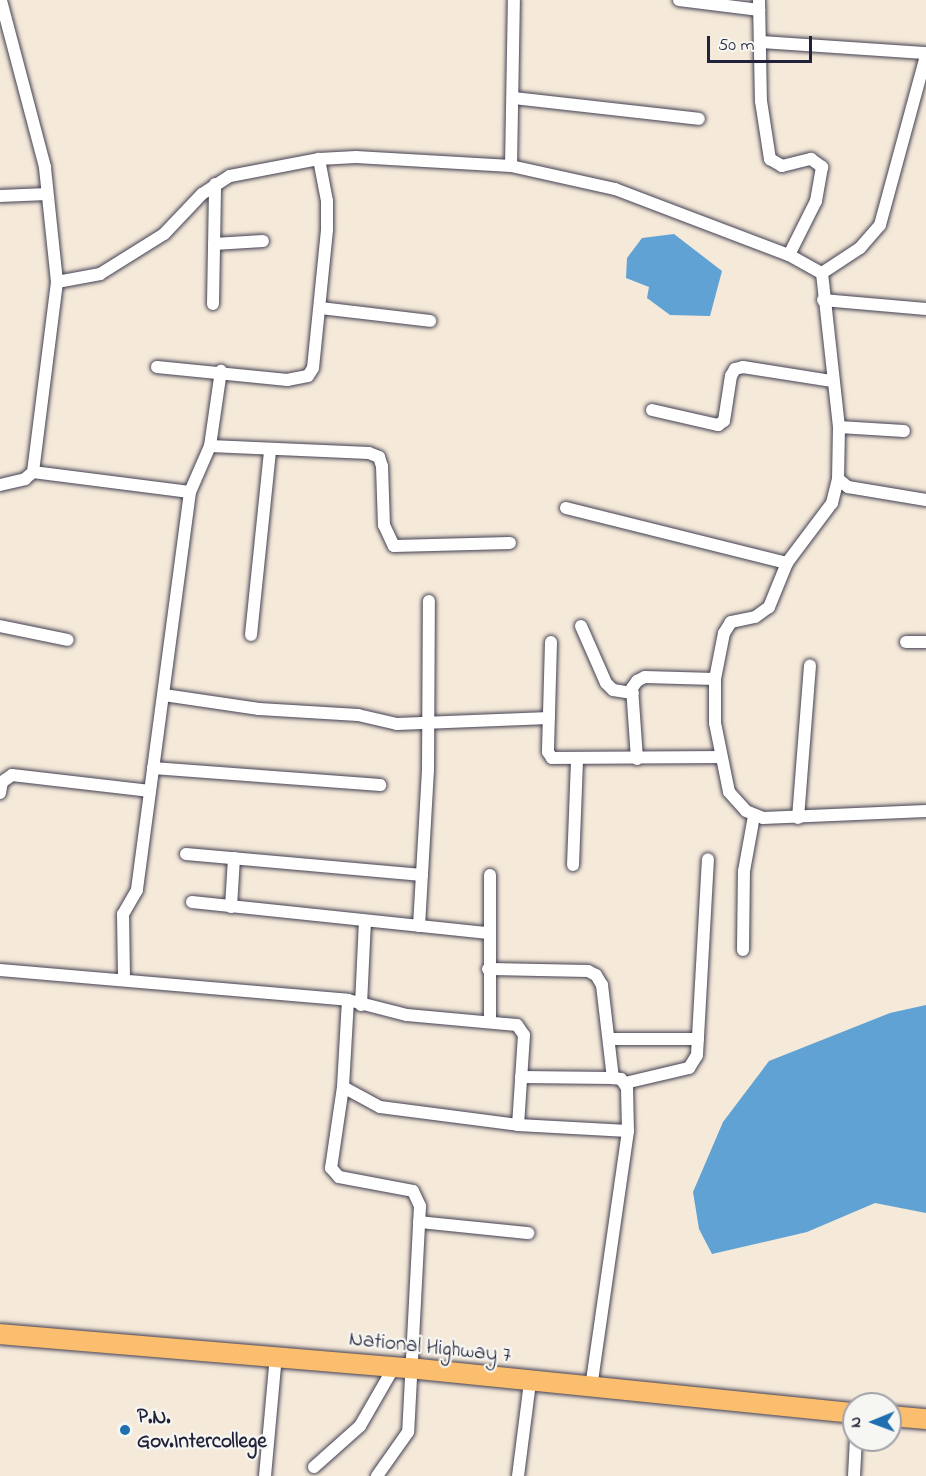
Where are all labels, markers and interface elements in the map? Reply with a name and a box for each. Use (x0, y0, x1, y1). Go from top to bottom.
scale bar (710, 24, 815, 62)
text: 50 m (718, 33, 755, 59)
street label: National Highway 7 (348, 1327, 512, 1369)
north arrow (842, 1392, 902, 1452)
place label: P.N. Gov.Intercollege (137, 1405, 267, 1455)
text: N (844, 1417, 868, 1428)
marker: P.N. Gov.Intercollege (118, 1423, 132, 1437)

